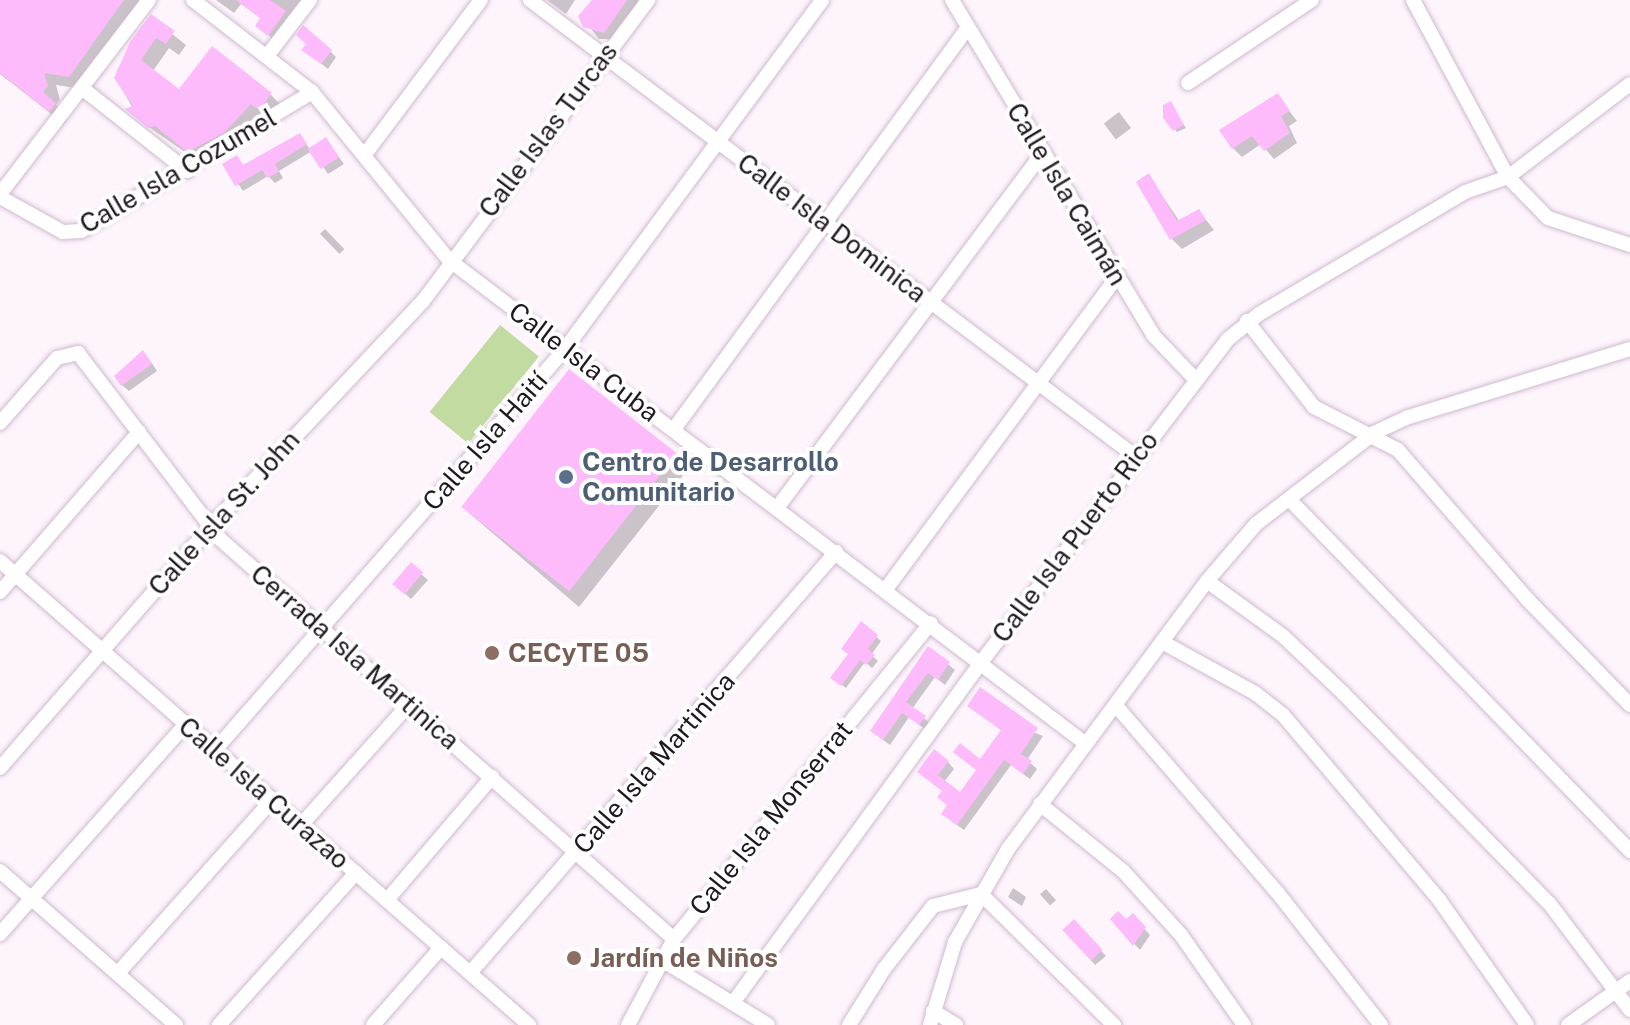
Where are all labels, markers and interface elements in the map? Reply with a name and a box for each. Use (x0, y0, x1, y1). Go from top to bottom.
street label: Calle Islas Turcas (472, 37, 624, 223)
street label: Calle Isla Caimán (1000, 97, 1134, 291)
street label: Calle Isla Cozumel (74, 102, 282, 240)
street label: Calle Isla Dominica (731, 147, 933, 309)
street label: Calle Isla Cuba (503, 295, 665, 429)
street label: Calle Isla Haití (416, 365, 554, 517)
street label: Calle Isla St. John (142, 424, 306, 602)
street label: Calle Isla Puerto Rico (985, 425, 1165, 649)
place label: Centro de Desarrollo Comunitario (582, 446, 839, 508)
marker: Centro de Desarrollo Comunitario (557, 468, 575, 486)
street label: Cerrada Isla Martinica (245, 558, 465, 756)
place label: CECyTE 05 (508, 637, 649, 669)
marker: CECyTE 05 (483, 644, 501, 662)
street label: Calle Isla Martinica (567, 666, 741, 860)
street label: Calle Isla Curazao (172, 710, 356, 876)
street label: Calle Isla Monserrat (683, 715, 859, 921)
place label: Jardín de Niños (590, 942, 778, 974)
marker: Jardín de Niños (565, 949, 583, 967)

